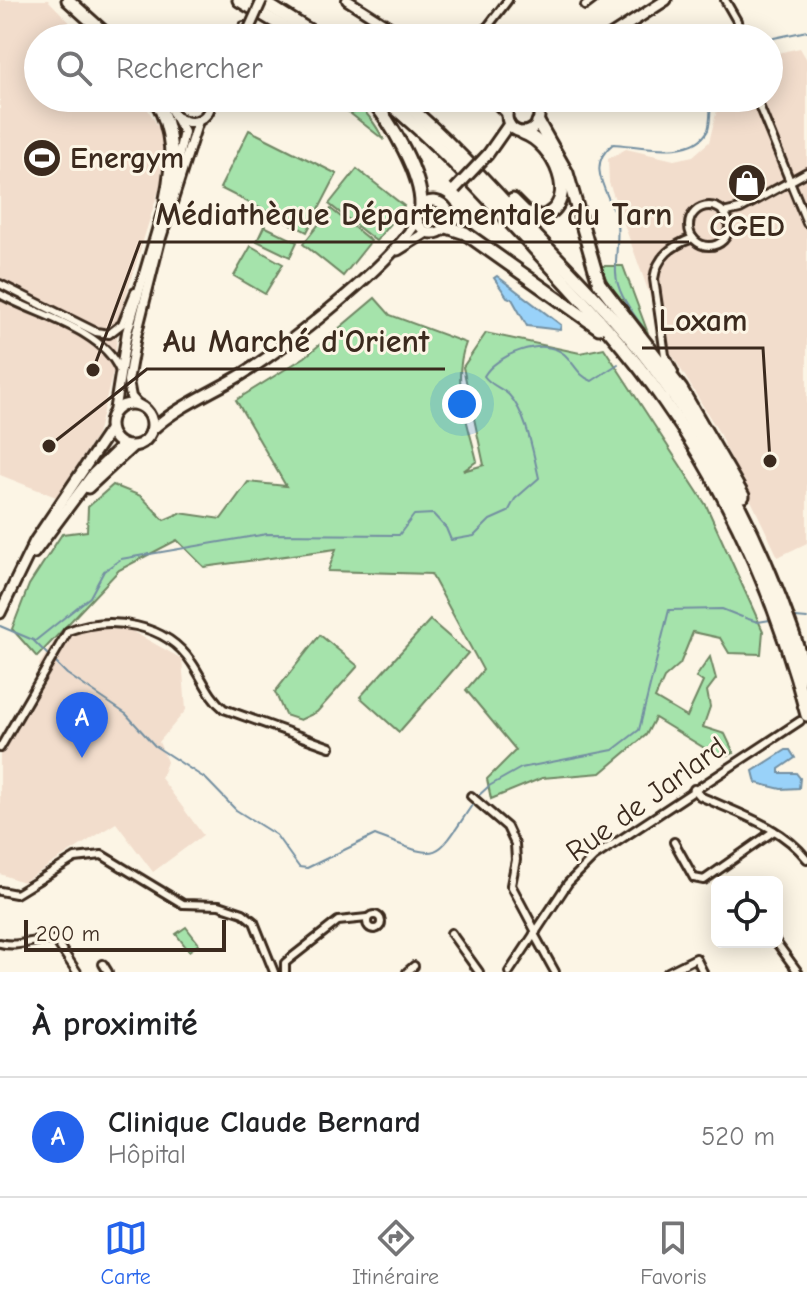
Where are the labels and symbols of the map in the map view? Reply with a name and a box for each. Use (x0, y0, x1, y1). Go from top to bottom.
sports icon: Energym (21, 137, 63, 179)
place label: Energym (70, 141, 184, 176)
shop icon: CGED (726, 162, 768, 204)
callout: Médiathèque Départementale du Tarn (140, 186, 689, 242)
text: Médiathèque Départementale du Tarn (156, 196, 672, 233)
place label: CGED (709, 209, 785, 244)
callout: Loxam (642, 292, 763, 348)
text: Loxam (659, 302, 747, 339)
callout: Au Marché d'Orient (147, 313, 445, 369)
text: Au Marché d'Orient (163, 323, 430, 360)
your location (442, 384, 482, 424)
pin: A (56, 692, 108, 758)
street label: Rue de Jarlard (559, 730, 733, 869)
scale bar (24, 916, 226, 952)

